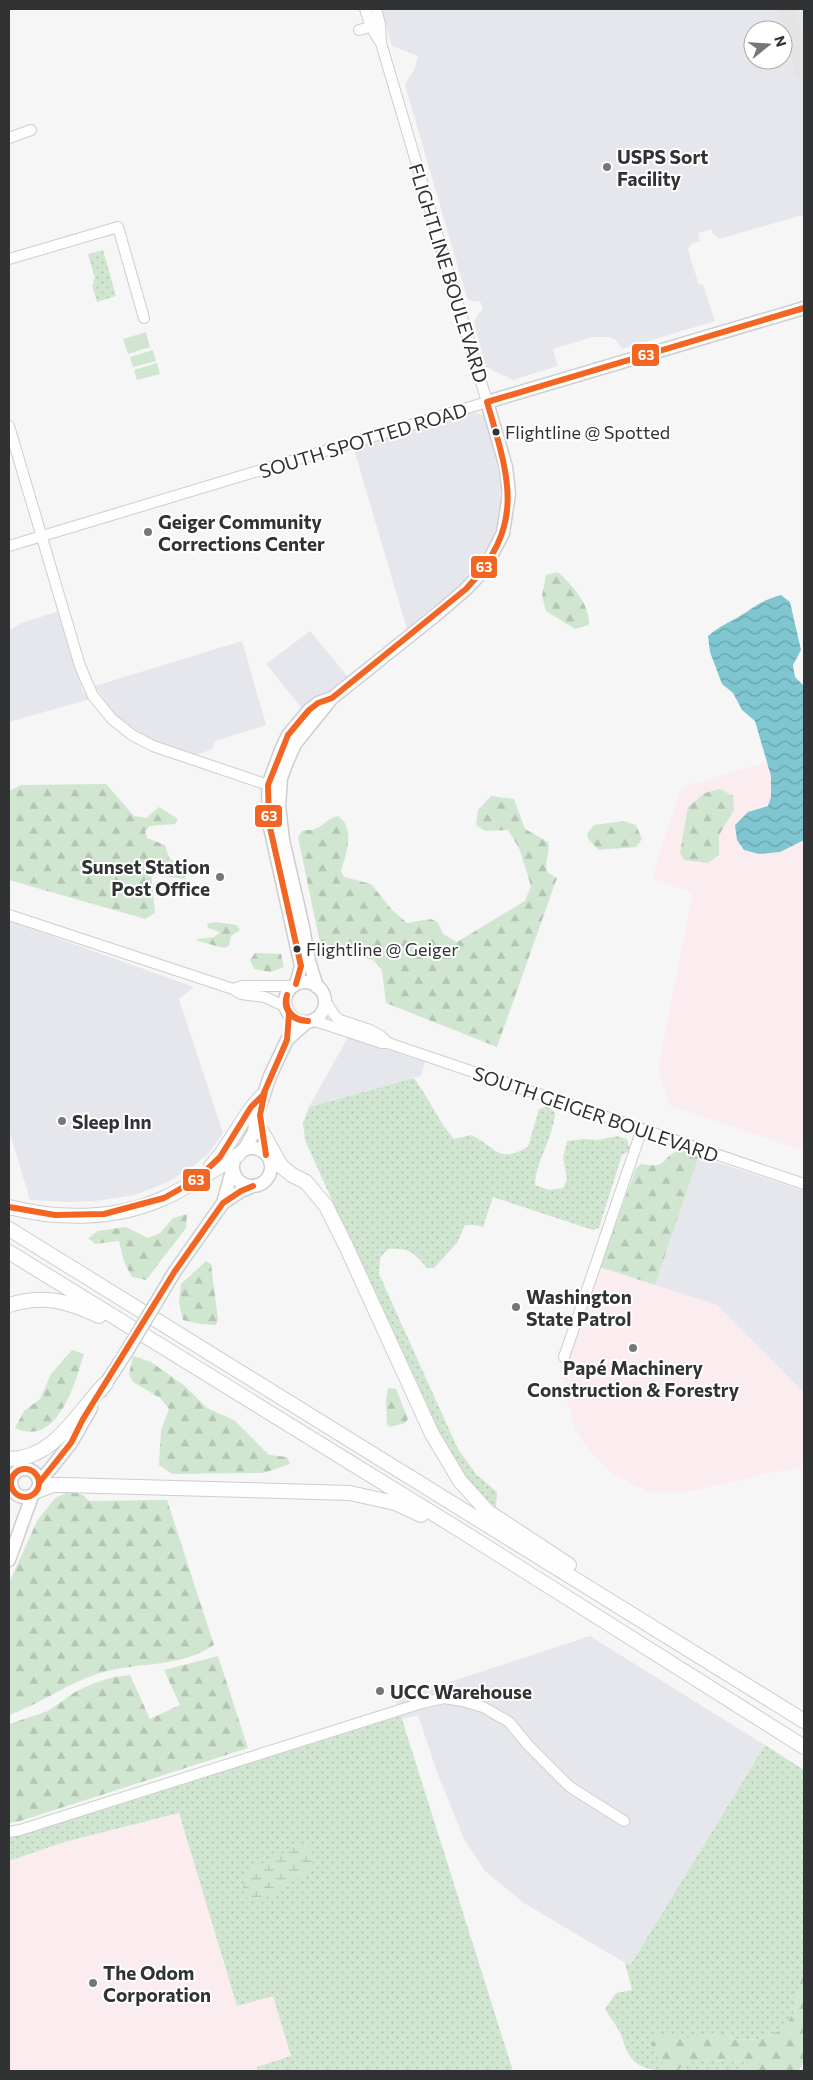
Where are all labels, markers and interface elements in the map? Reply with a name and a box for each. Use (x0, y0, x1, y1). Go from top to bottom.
north arrow (743, 20, 793, 70)
text: N (771, 34, 791, 49)
place label: USPS Sort Facility (617, 145, 708, 190)
street label: FLIGHTLINE BOULEVARD (405, 161, 493, 385)
marker: USPS Sort Facility (601, 161, 613, 173)
line badge: 63 (631, 343, 660, 367)
text: 63 (638, 346, 654, 363)
street label: SOUTH SPOTTED ROAD (256, 397, 470, 483)
place label: Flightline @ Spotted (505, 421, 670, 443)
marker: Flightline @ Spotted (491, 427, 501, 437)
place label: Geiger Community Corrections Center (158, 510, 325, 555)
marker: Geiger Community Corrections Center (142, 526, 154, 538)
line badge: 63 (470, 555, 498, 579)
text: 63 (476, 558, 492, 575)
line badge: 63 (254, 804, 283, 828)
text: 63 (261, 807, 277, 824)
place label: Sunset Station Post Office (81, 855, 210, 900)
marker: Sunset Station Post Office (214, 871, 226, 883)
place label: Flightline @ Geiger (306, 938, 458, 960)
marker: Flightline @ Geiger (292, 944, 302, 954)
street label: SOUTH GEIGER BOULEVARD (470, 1061, 722, 1167)
place label: Sleep Inn (72, 1110, 151, 1133)
marker: Sleep Inn (56, 1115, 68, 1127)
line badge: 63 (182, 1168, 211, 1192)
text: 63 (188, 1171, 204, 1188)
place label: Washington State Patrol (526, 1285, 632, 1330)
marker: Washington State Patrol (510, 1301, 522, 1313)
marker: Papé Machinery Construction & Forestry (627, 1342, 639, 1354)
place label: Papé Machinery Construction & Forestry (527, 1356, 740, 1401)
place label: UCC Warehouse (390, 1680, 532, 1703)
marker: UCC Warehouse (374, 1685, 386, 1697)
place label: The Odom Corporation (103, 1961, 211, 2006)
marker: The Odom Corporation (87, 1977, 99, 1989)

